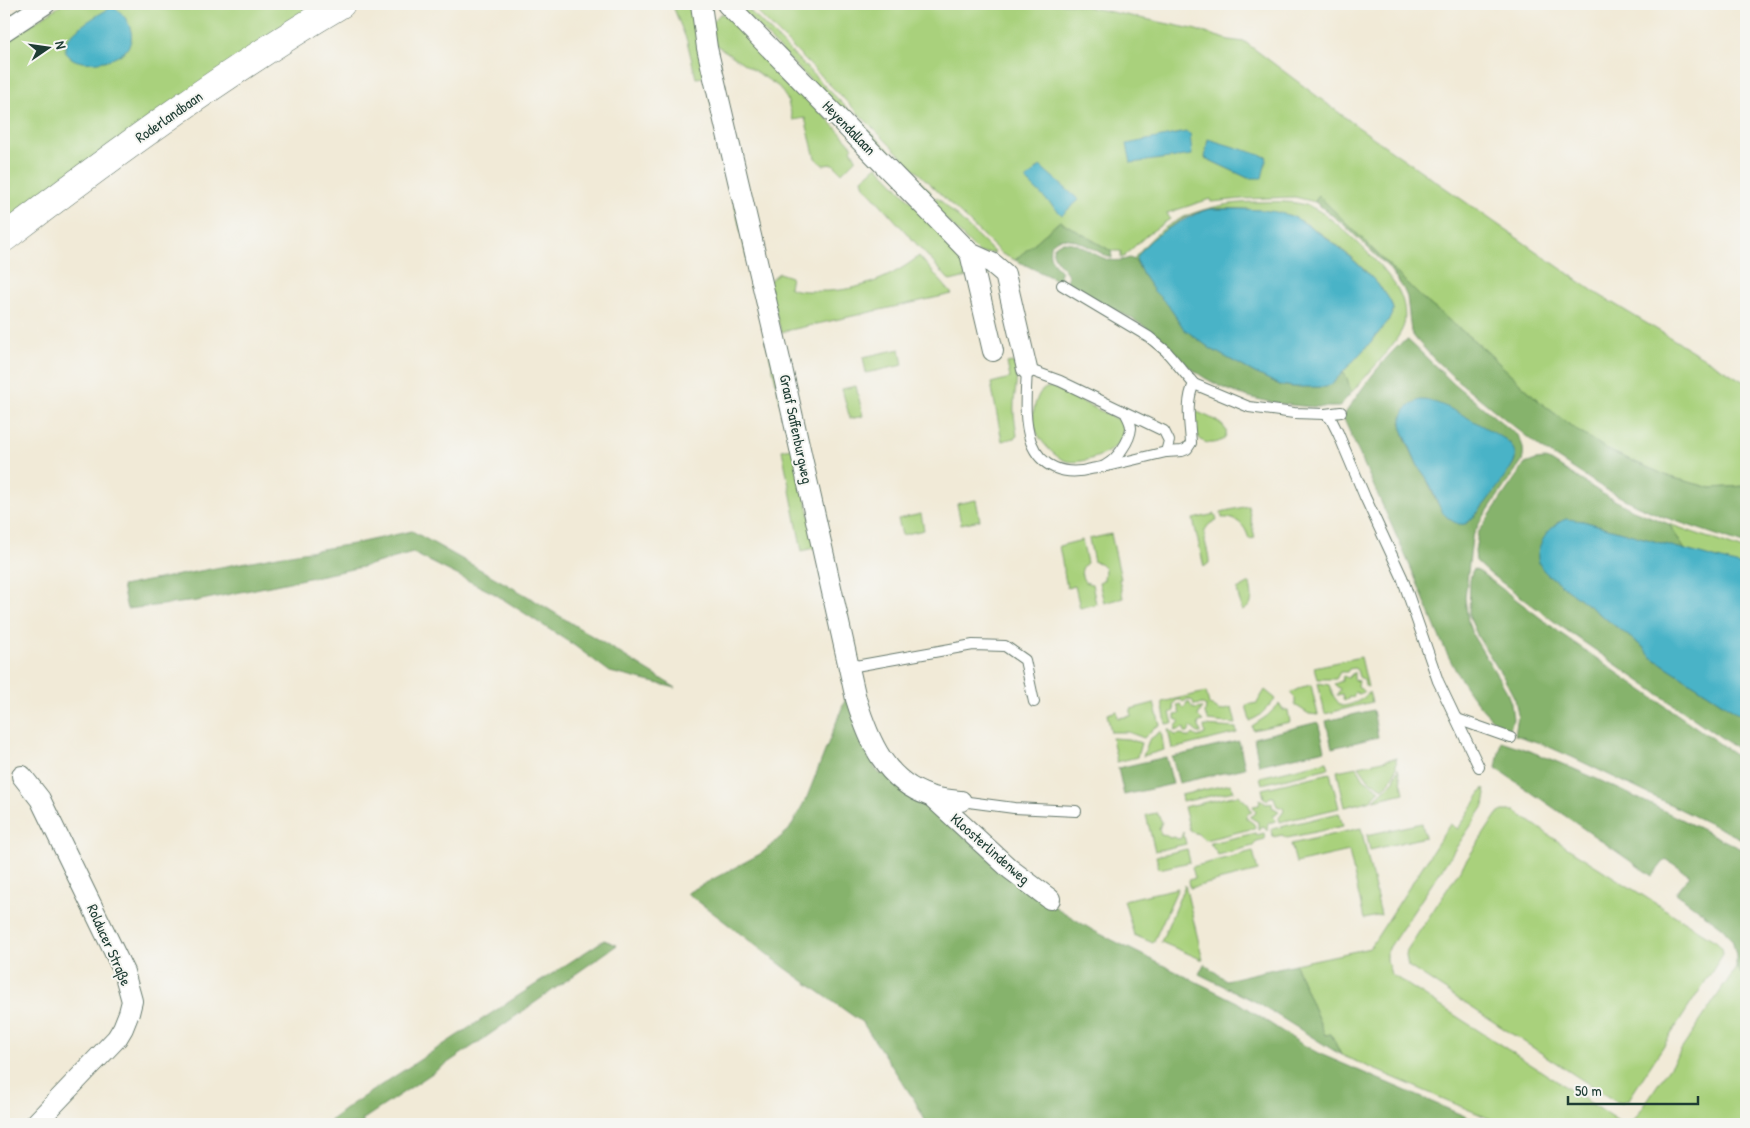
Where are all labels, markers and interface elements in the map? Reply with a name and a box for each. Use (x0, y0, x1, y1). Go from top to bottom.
north arrow (22, 22, 72, 72)
text: N (51, 39, 71, 51)
street label: Roderlandbaan (131, 86, 207, 147)
street label: Heyendallaan (818, 96, 881, 160)
street label: Graaf Saffenburgweg (775, 372, 818, 486)
street label: Kloosterlindenweg (946, 808, 1035, 889)
street label: Rolducer Straße (82, 901, 137, 989)
scale bar (1568, 1073, 1698, 1105)
text: 50 m (1575, 1080, 1602, 1101)

